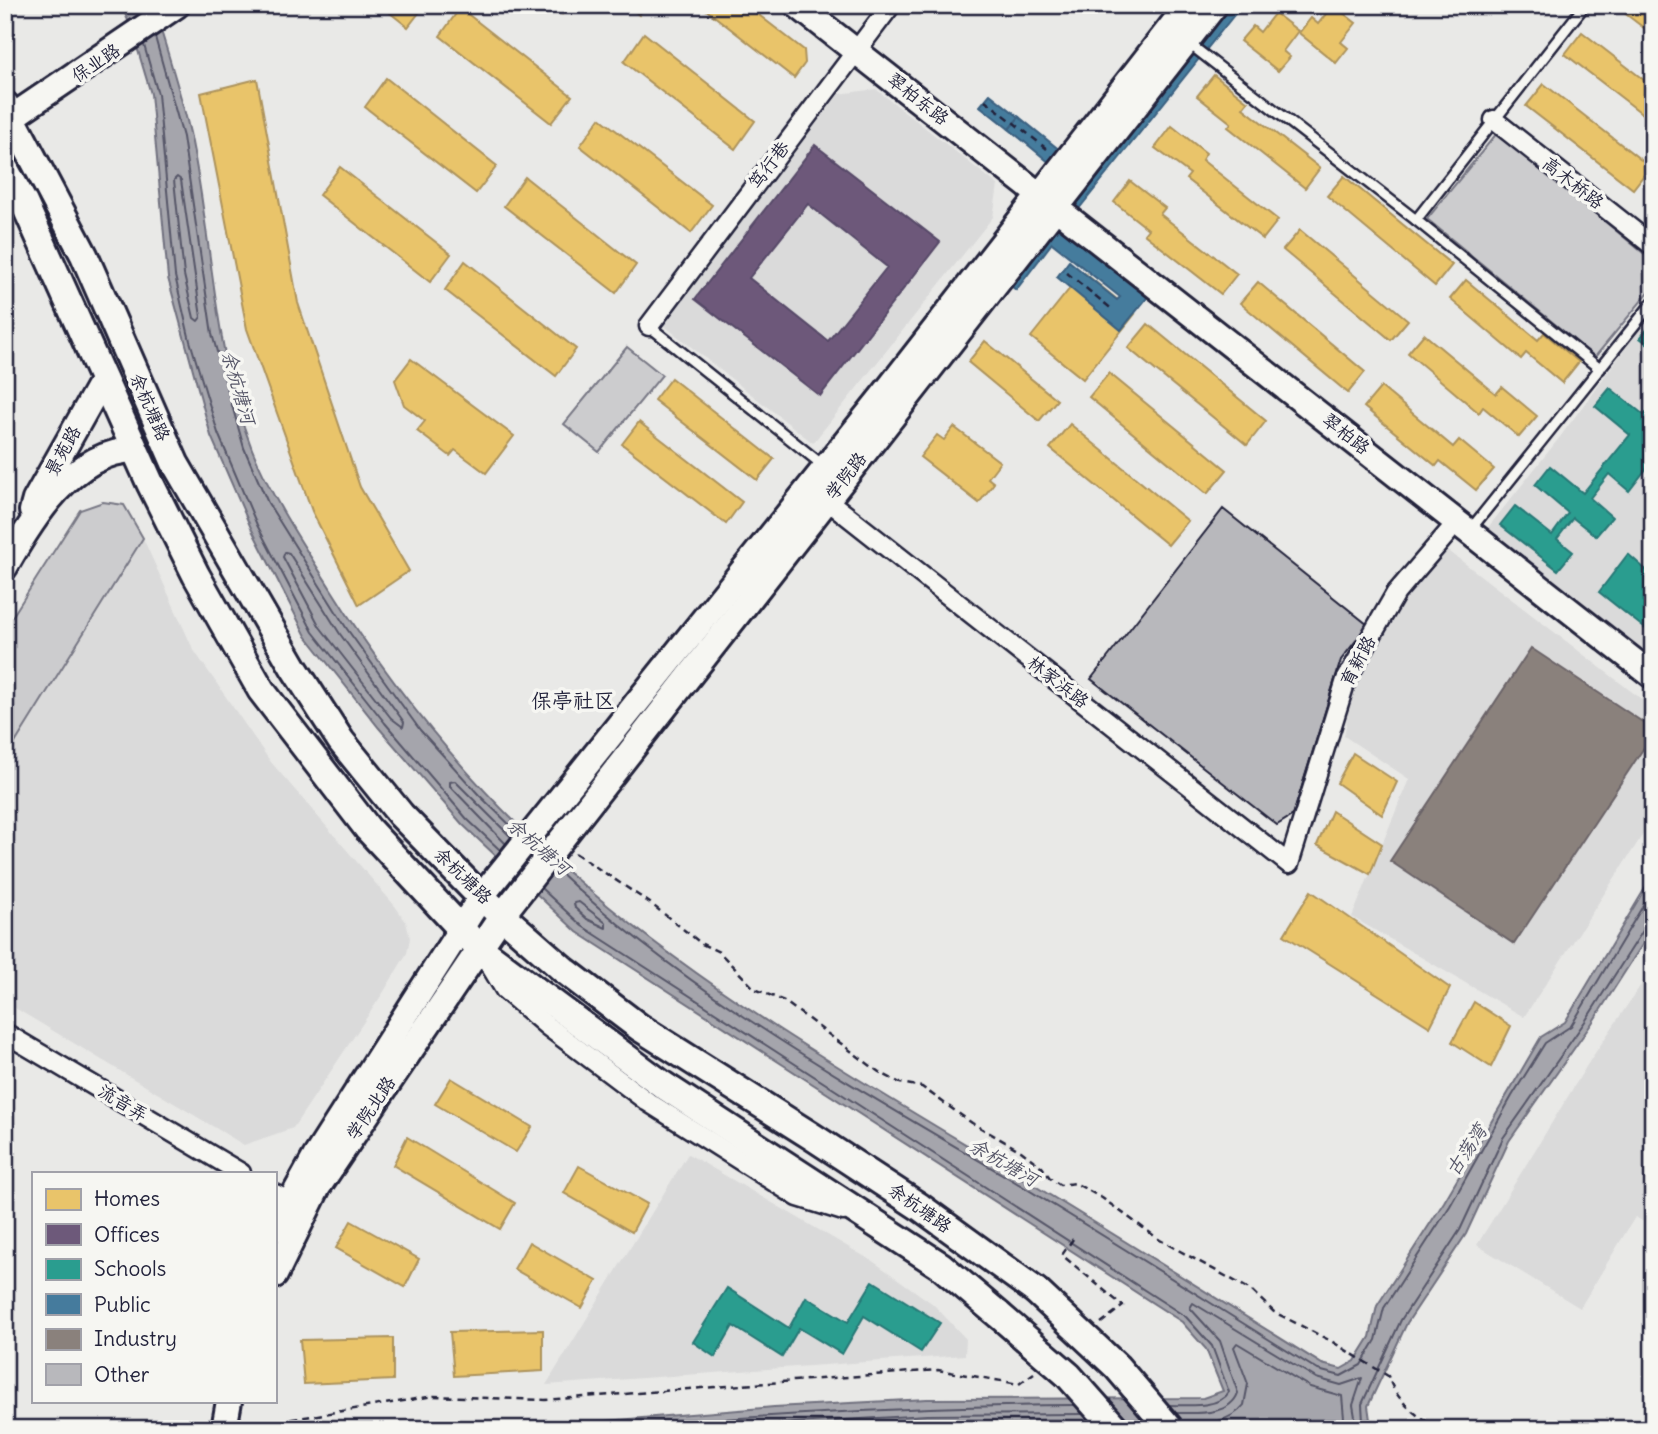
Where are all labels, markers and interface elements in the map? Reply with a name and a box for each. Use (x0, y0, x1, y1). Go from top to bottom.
street label: 保业路 (67, 38, 125, 87)
street label: 翠柏东路 (883, 67, 954, 130)
street label: 笃行巷 (743, 136, 794, 193)
street label: 高木桥路 (1538, 151, 1609, 214)
water label: 余杭塘河 (217, 347, 262, 430)
street label: 余杭塘路 (125, 369, 176, 444)
street label: 翠柏路 (1318, 408, 1375, 459)
street label: 景苑路 (39, 422, 86, 480)
street label: 学院路 (820, 447, 871, 504)
street label: 育新路 (1335, 632, 1380, 690)
street label: 林家浜路 (1023, 650, 1094, 713)
district label: 保亭社区 (531, 687, 615, 714)
water label: 余杭塘河 (502, 812, 578, 882)
street label: 余杭塘路 (429, 842, 497, 909)
street label: 学院北路 (341, 1071, 400, 1144)
street label: 流音弄 (94, 1079, 152, 1126)
water label: 古荡湾 (1440, 1117, 1494, 1180)
water label: 余杭塘河 (965, 1133, 1046, 1193)
legend (32, 1172, 276, 1402)
street label: 余杭塘路 (884, 1178, 956, 1238)
text: Homes (94, 1185, 160, 1212)
text: Offices (94, 1221, 160, 1248)
text: Schools (94, 1255, 166, 1282)
text: Public (94, 1291, 151, 1318)
text: Industry (94, 1325, 177, 1352)
text: Other (94, 1361, 150, 1388)

